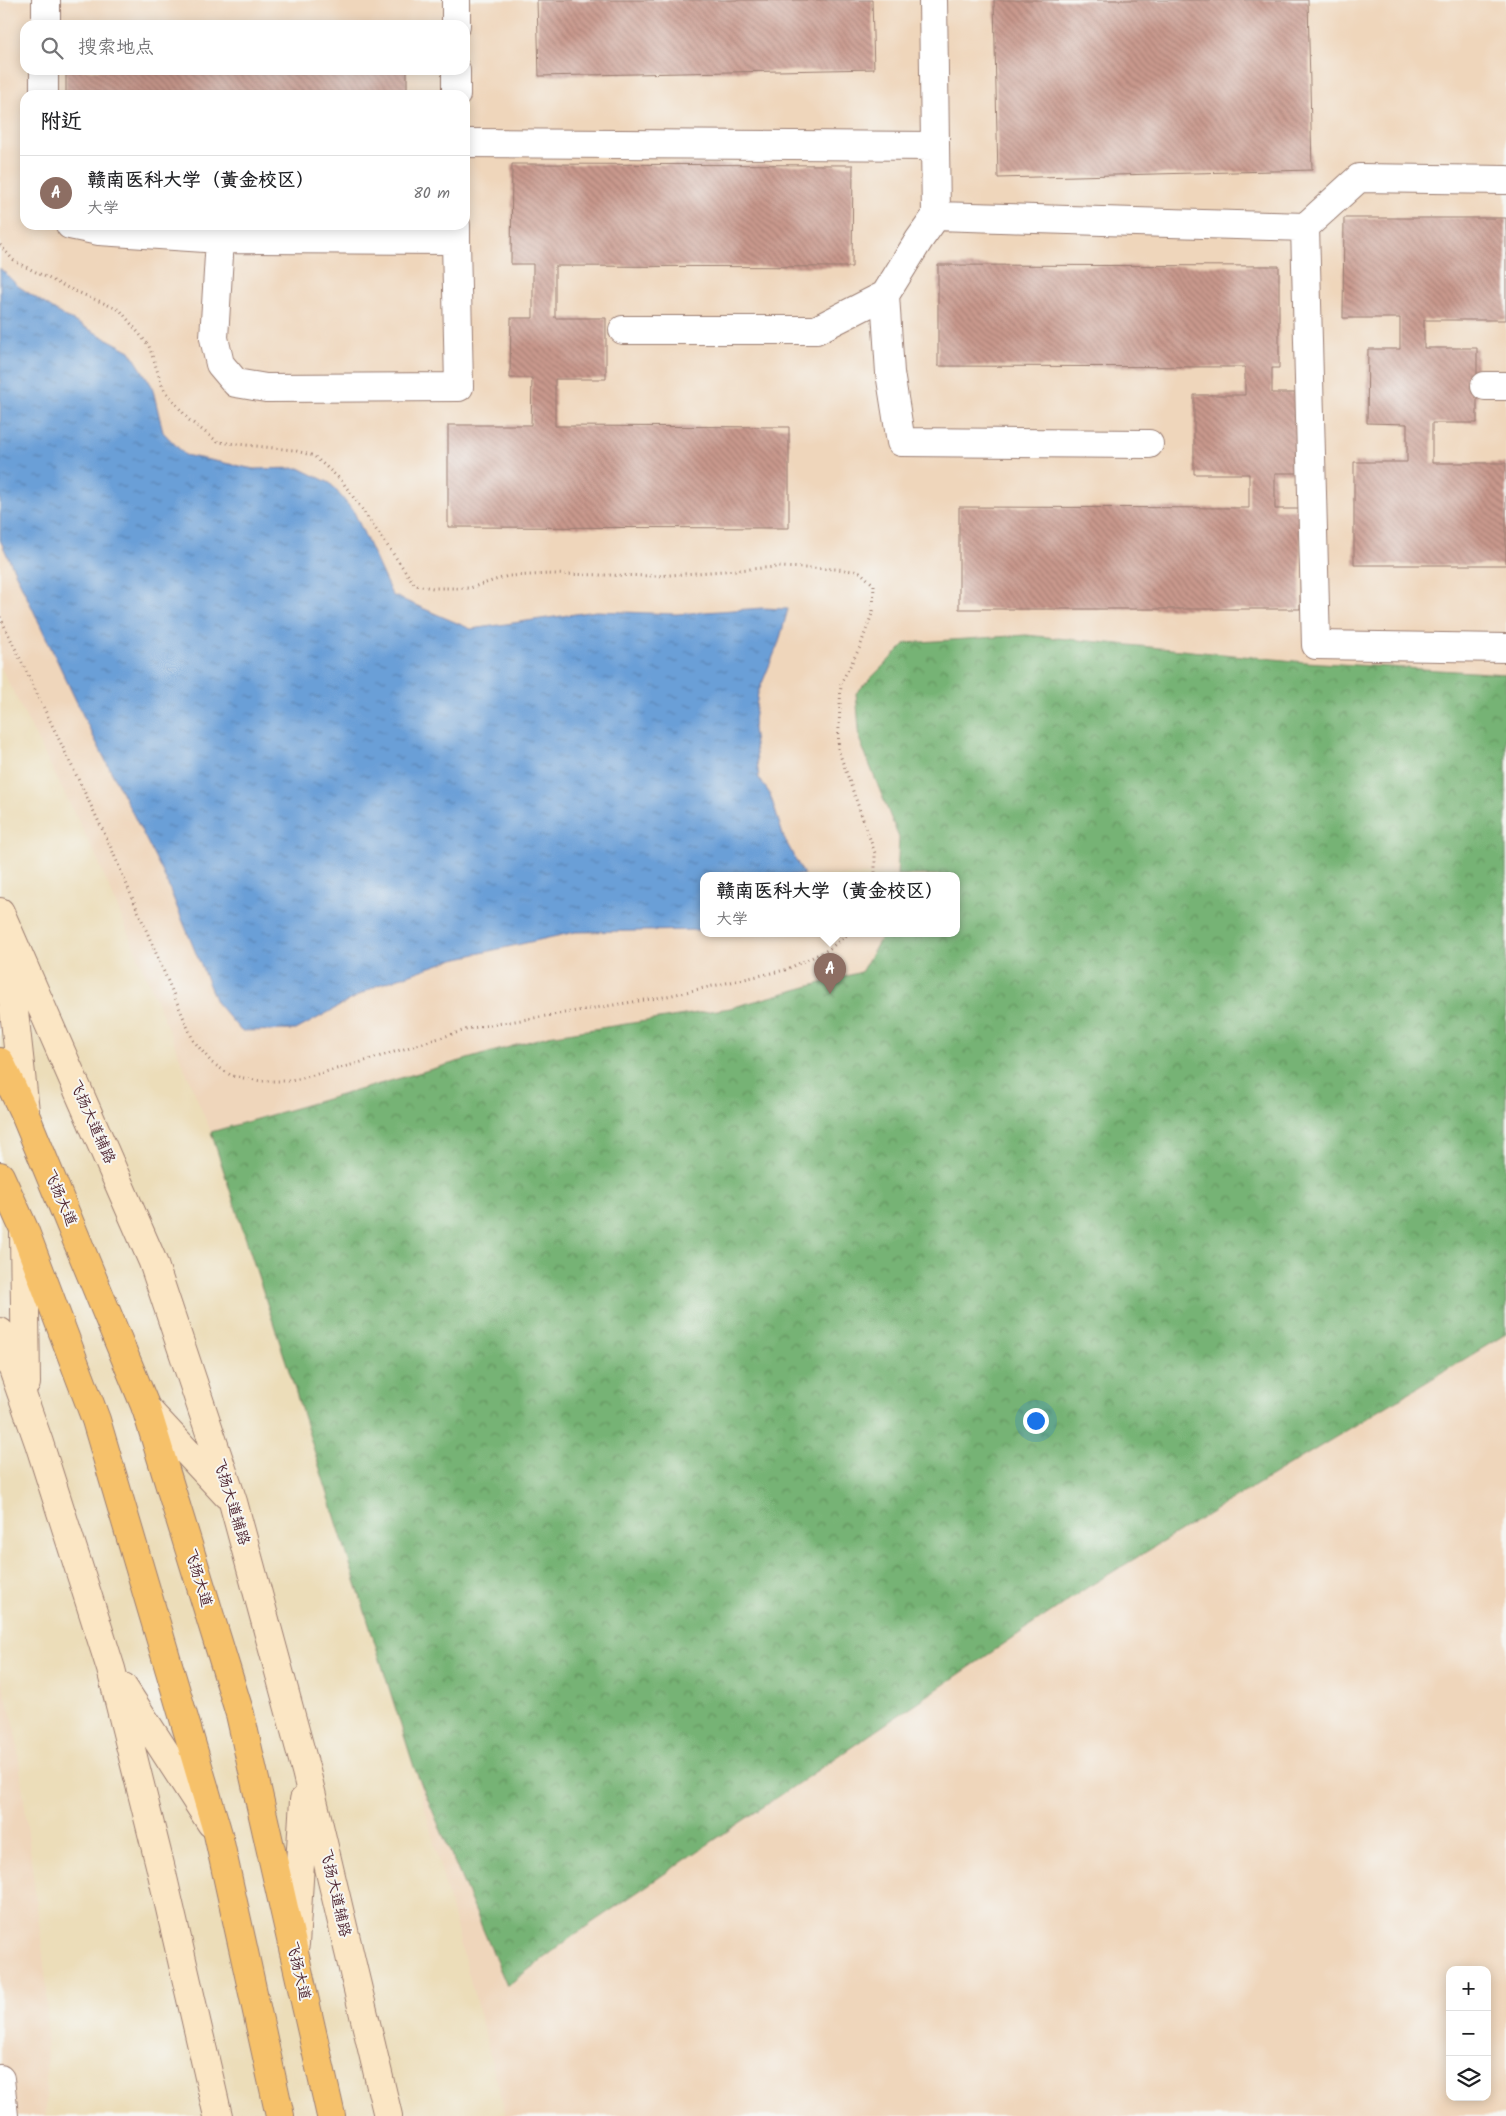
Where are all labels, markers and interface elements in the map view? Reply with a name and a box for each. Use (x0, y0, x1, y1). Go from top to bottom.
search box (20, 20, 470, 75)
text: 搜索地点 (78, 33, 154, 63)
icon: search (38, 34, 66, 62)
text: 附近 (40, 106, 82, 139)
text: 赣南医科大学（黄金校区） (87, 166, 315, 196)
text: A (51, 181, 61, 206)
text: 80 m (413, 181, 450, 206)
text: 大学 (87, 196, 119, 221)
popup (700, 872, 960, 937)
text: 赣南医科大学（黄金校区） (716, 877, 944, 907)
text: 大学 (716, 907, 748, 932)
pin: A (814, 953, 846, 994)
street label: 飞扬大道辅路 (63, 1076, 121, 1168)
street label: 飞扬大道 (37, 1166, 83, 1230)
your location (1023, 1408, 1049, 1434)
street label: 飞扬大道辅路 (206, 1455, 256, 1549)
street label: 飞扬大道 (178, 1546, 218, 1610)
street label: 飞扬大道辅路 (313, 1846, 357, 1940)
street label: 飞扬大道 (280, 1939, 316, 2003)
map controls (1446, 1966, 1491, 2101)
button: + (1446, 1966, 1491, 2011)
button: − (1446, 2011, 1491, 2056)
button: layers (1446, 2056, 1491, 2101)

